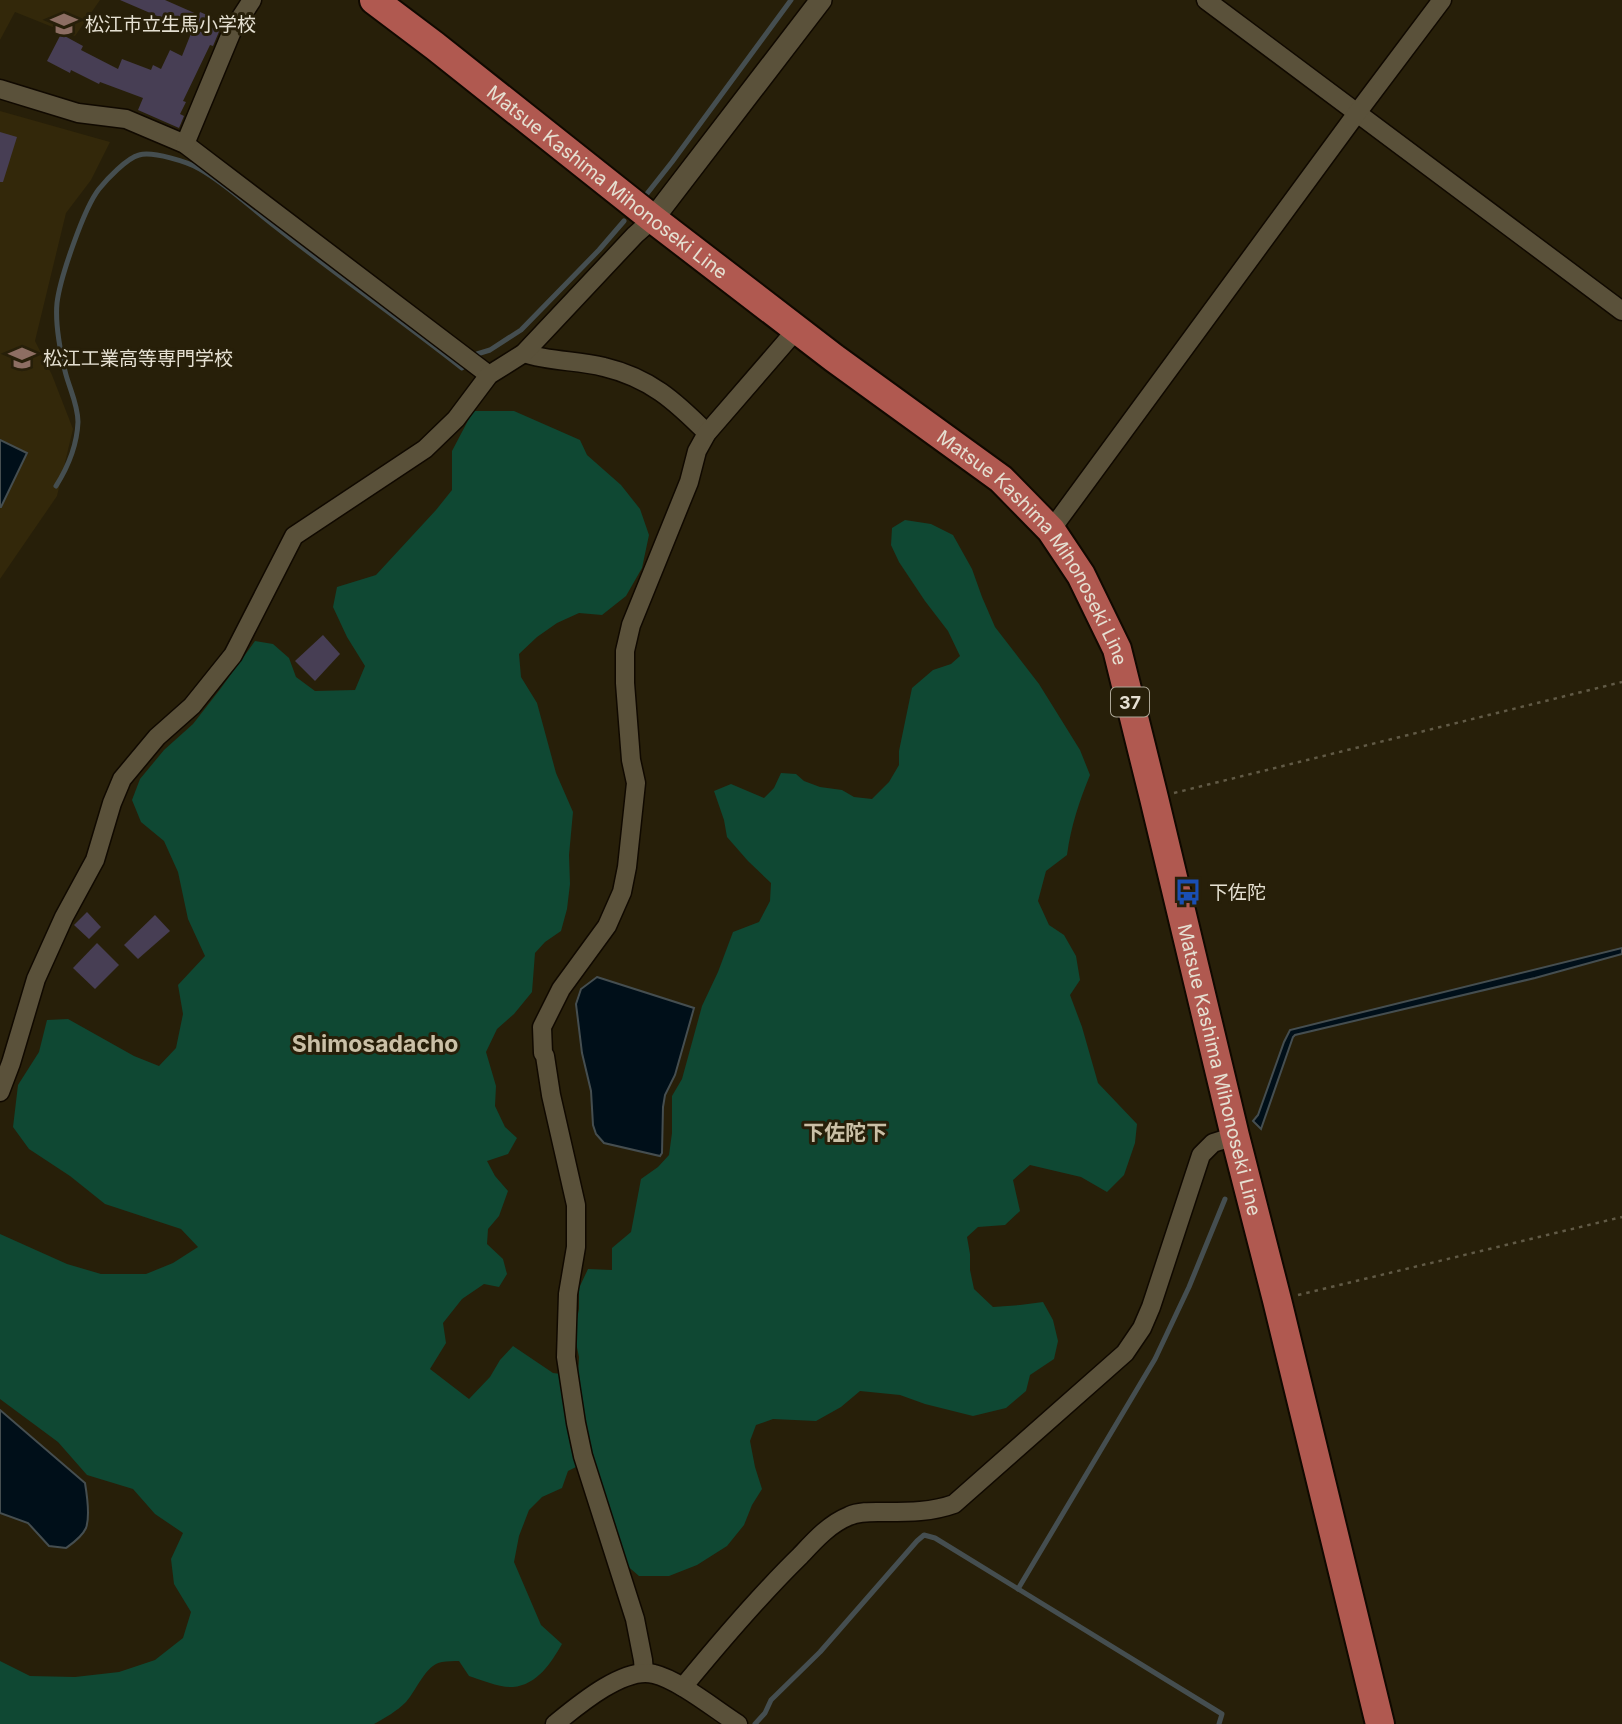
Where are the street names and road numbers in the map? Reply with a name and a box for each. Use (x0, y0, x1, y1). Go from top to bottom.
street label: Matsue Kashima Mihonoseki Line (482, 80, 732, 284)
street label: Matsue Kashima Mihonoseki Line (933, 425, 1132, 667)
road number: 37 (1111, 688, 1149, 716)
street label: Matsue Kashima Mihonoseki Line (1173, 921, 1266, 1218)

